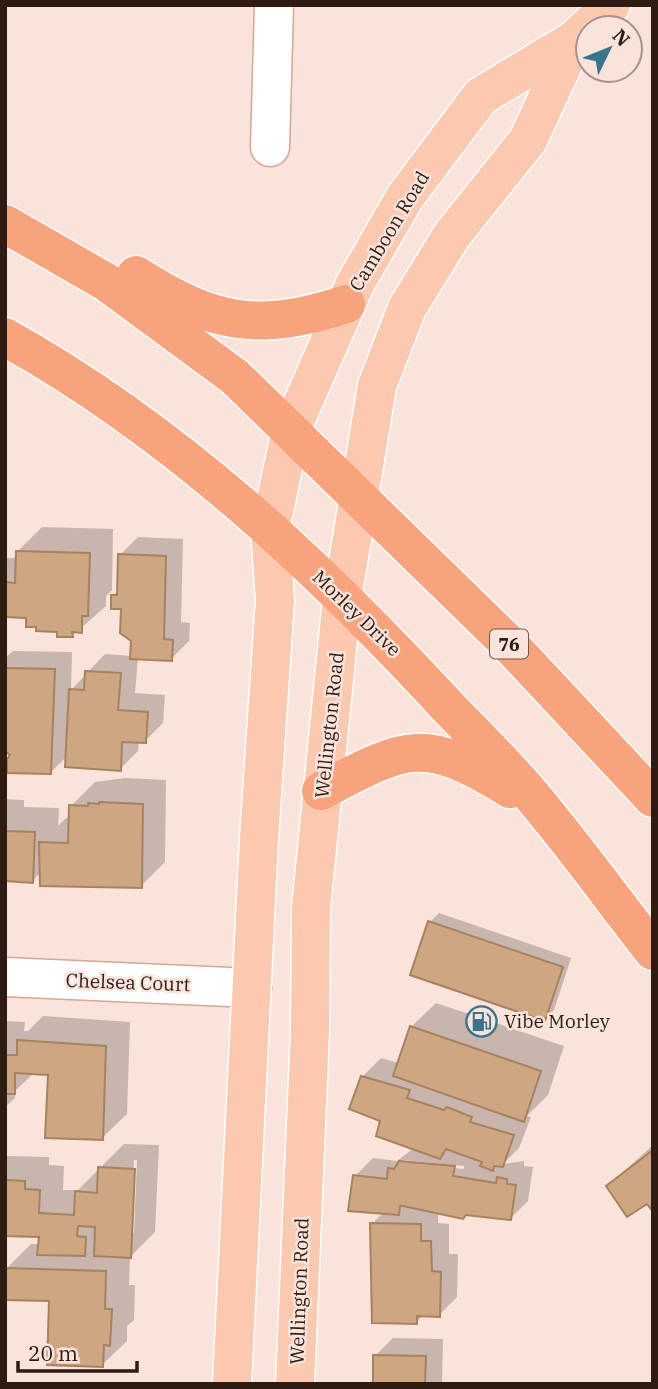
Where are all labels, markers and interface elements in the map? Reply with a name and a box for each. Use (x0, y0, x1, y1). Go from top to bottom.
north arrow (574, 14, 644, 84)
text: N (608, 24, 635, 51)
street label: Camboon Road (344, 167, 434, 295)
street label: Morley Drive (308, 565, 406, 661)
road number: 76 (490, 630, 528, 658)
street label: Wellington Road (309, 651, 349, 799)
street label: Chelsea Court (65, 968, 191, 996)
fuel station icon: Vibe Morley (464, 1004, 498, 1038)
place label: Vibe Morley (504, 1009, 611, 1033)
street label: Wellington Road (284, 1217, 314, 1365)
scale bar (18, 1330, 136, 1374)
text: 20 m (28, 1339, 78, 1367)

